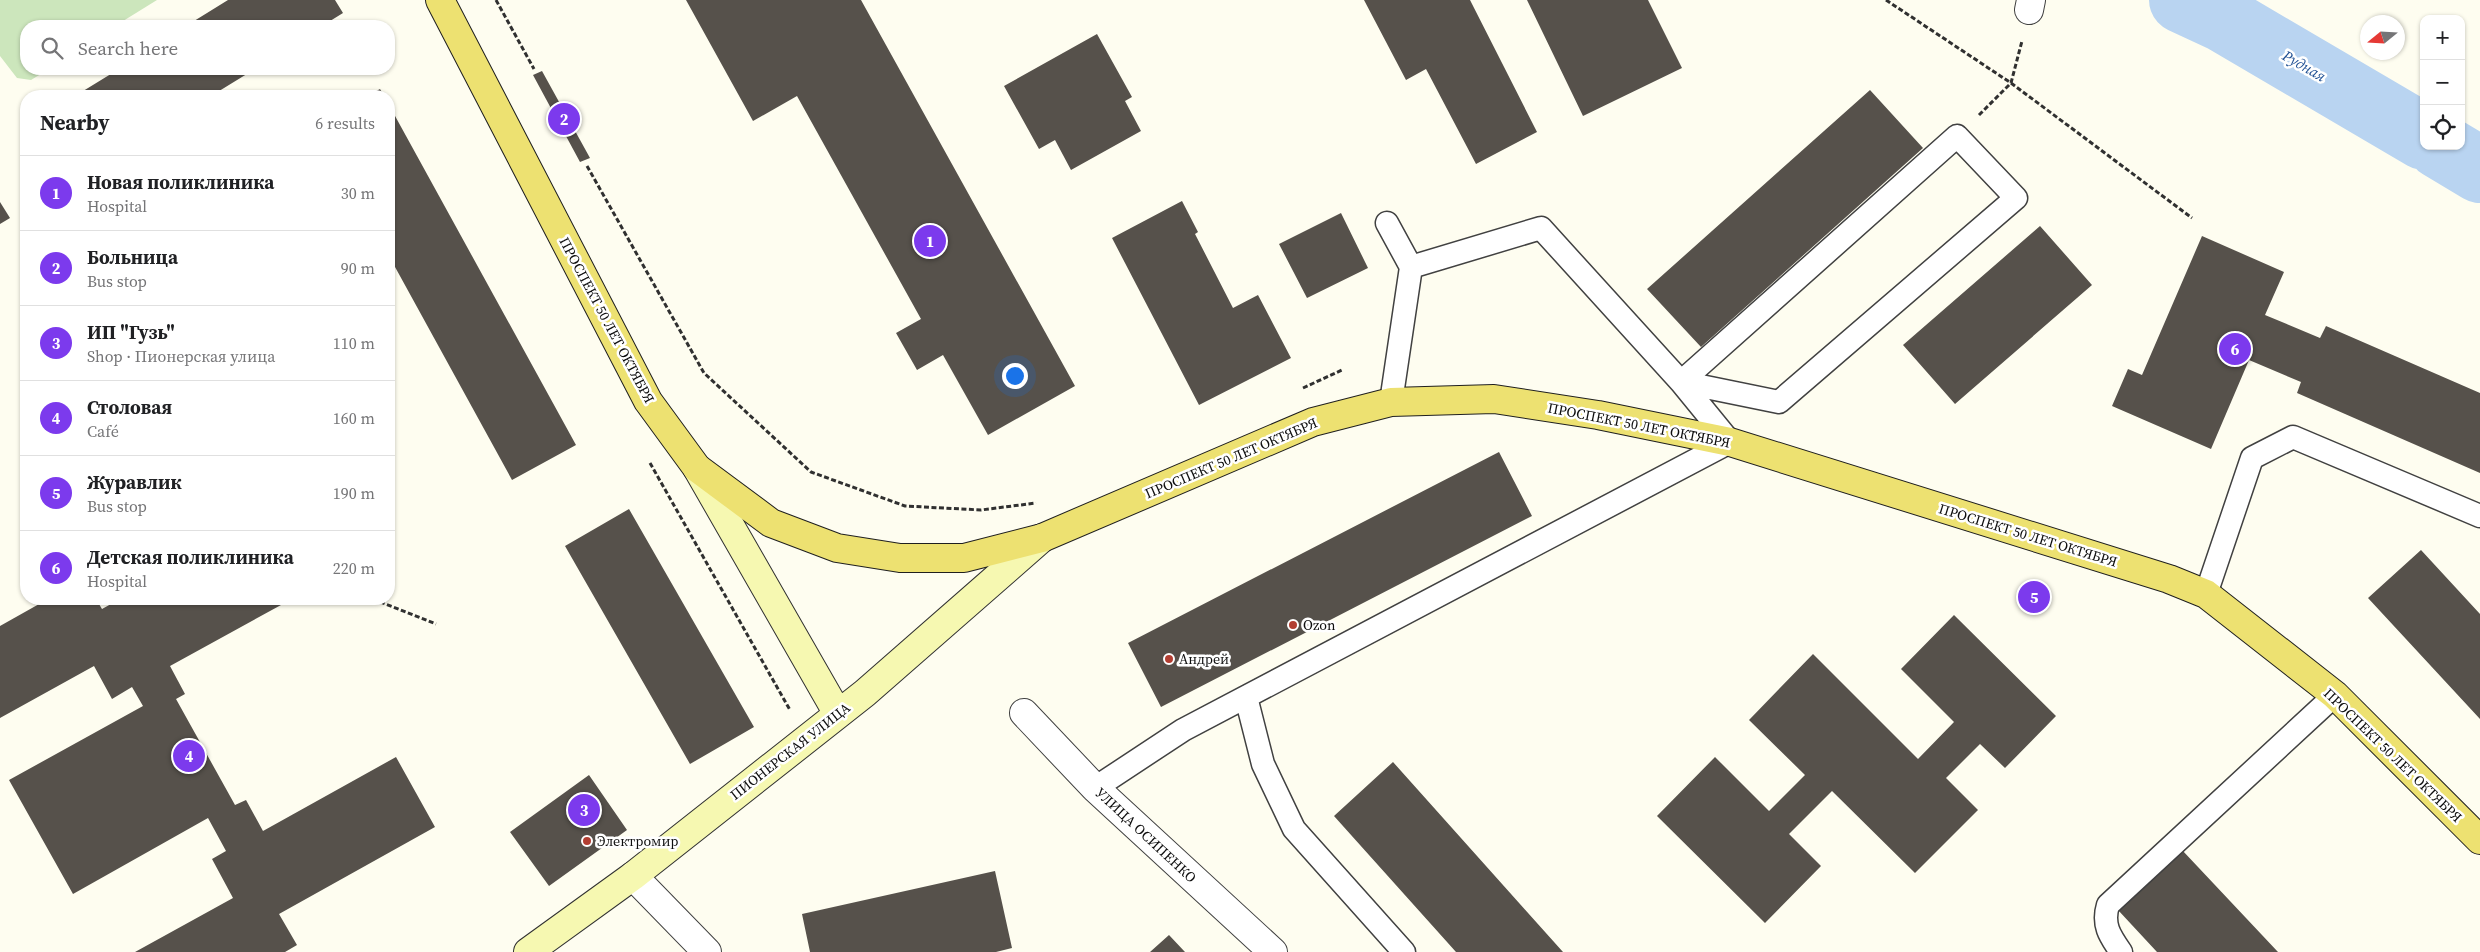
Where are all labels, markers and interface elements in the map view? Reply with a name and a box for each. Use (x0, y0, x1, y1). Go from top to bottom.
north arrow (2360, 15, 2405, 60)
map controls (2420, 15, 2465, 150)
button: + (2420, 15, 2465, 60)
search box (20, 20, 395, 75)
icon: search (38, 34, 66, 62)
text: Search here (78, 35, 178, 61)
water label: Рудная (2278, 44, 2330, 87)
button: − (2420, 60, 2465, 105)
pin: 2 (548, 100, 580, 138)
button: locate (2420, 105, 2465, 150)
text: Nearby (40, 108, 110, 137)
text: 6 results (315, 112, 375, 134)
text: Новая поликлиника (87, 169, 274, 195)
text: 1 (52, 182, 60, 204)
text: 30 m (341, 182, 375, 204)
text: Hospital (87, 195, 147, 217)
pin: 1 (914, 222, 946, 260)
street label: ПРОСПЕКТ 50 ЛЕТ ОКТЯБРЯ (555, 233, 659, 407)
text: Больница (87, 244, 178, 270)
text: 2 (52, 257, 60, 279)
text: 90 m (341, 257, 375, 279)
text: Bus stop (87, 270, 147, 292)
text: ИП "Гузь" (87, 319, 175, 345)
pin: 6 (2219, 330, 2251, 368)
text: 3 (52, 332, 60, 354)
text: 110 m (333, 332, 375, 354)
text: Shop · Пионерская улица (87, 345, 275, 367)
your location (1002, 363, 1028, 389)
text: Столовая (87, 394, 172, 420)
street label: ПРОСПЕКТ 50 ЛЕТ ОКТЯБРЯ (1546, 397, 1732, 453)
text: 4 (52, 407, 60, 429)
text: 160 m (333, 407, 375, 429)
street label: ПРОСПЕКТ 50 ЛЕТ ОКТЯБРЯ (1142, 413, 1320, 503)
text: Café (87, 420, 119, 442)
text: Журавлик (87, 469, 182, 495)
text: 5 (52, 482, 60, 504)
text: 190 m (333, 482, 375, 504)
text: Bus stop (87, 495, 147, 517)
street label: ПРОСПЕКТ 50 ЛЕТ ОКТЯБРЯ (1936, 498, 2120, 572)
text: Детская поликлиника (87, 544, 294, 570)
text: 6 (52, 557, 60, 579)
text: 220 m (333, 557, 375, 579)
text: Hospital (87, 570, 147, 592)
pin: 5 (2018, 578, 2050, 616)
place label: Ozon (1303, 615, 1336, 635)
marker: Ozon (1287, 619, 1299, 631)
place label: Андрей (1179, 649, 1229, 669)
marker: Андрей (1163, 653, 1175, 665)
street label: ПРОСПЕКТ 50 ЛЕТ ОКТЯБРЯ (2319, 683, 2467, 827)
street label: ПИОНЕРСКАЯ УЛИЦА (726, 697, 855, 804)
pin: 4 (173, 737, 205, 775)
street label: УЛИЦА ОСИПЕНКО (1091, 783, 1201, 887)
pin: 3 (568, 791, 600, 829)
place label: Электромир (597, 831, 679, 851)
marker: Электромир (581, 835, 593, 847)

